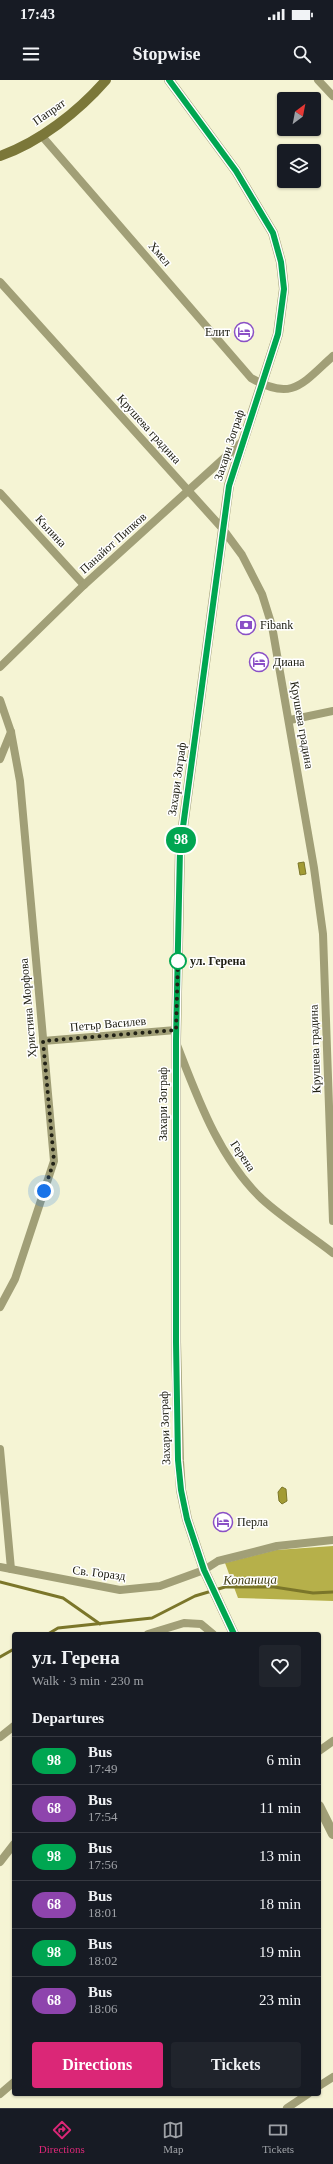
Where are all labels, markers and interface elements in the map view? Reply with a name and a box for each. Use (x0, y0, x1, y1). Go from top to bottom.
text: 17:43 (20, 6, 55, 22)
icon: menu (20, 43, 42, 65)
icon: search (291, 43, 313, 65)
text: Stopwise (132, 44, 201, 64)
north arrow (277, 92, 321, 136)
map controls (277, 92, 321, 188)
street label: Папрат (30, 95, 69, 128)
button: layers (277, 144, 321, 188)
street label: Хмел (146, 239, 174, 269)
hotel icon: Елит (233, 321, 255, 343)
place label: Елит (205, 325, 231, 339)
street label: Крушева градина (114, 391, 184, 467)
street label: Захари Зограф (211, 407, 247, 482)
street label: Панайот Пипков (77, 509, 149, 577)
street label: Къпина (33, 512, 70, 550)
bank icon: Fibank (235, 614, 257, 636)
place label: Fibank (260, 618, 293, 632)
hotel icon: Диана (248, 651, 270, 673)
place label: Диана (273, 655, 305, 669)
street label: Крушева градина (287, 680, 317, 771)
street label: Захари Зограф (165, 741, 189, 817)
line badge: 98 (163, 827, 199, 853)
text: 98 (174, 832, 188, 847)
marker: ул. Герена (169, 952, 187, 970)
place label: ул. Герена (190, 954, 245, 968)
street label: Христина Морфова (17, 957, 39, 1058)
street label: Крушева градина (306, 1004, 324, 1094)
street label: Петър Василев (69, 1014, 147, 1034)
street label: Захари Зограф (156, 1067, 170, 1141)
street label: Герена (228, 1138, 259, 1175)
your location (34, 1181, 54, 1201)
street label: Захари Зограф (157, 1391, 173, 1465)
hotel icon: Перла (212, 1511, 234, 1533)
place label: Перла (237, 1515, 269, 1529)
street label: Св. Горазд (72, 1563, 126, 1583)
water label: Копаница (222, 1572, 278, 1587)
button: heart (259, 1645, 301, 1687)
text: ул. Герена (32, 1647, 120, 1668)
text: Walk · 3 min · 230 m (32, 1673, 144, 1688)
text: Departures (32, 1710, 104, 1726)
text: Bus (88, 1744, 112, 1760)
text: 6 min (266, 1752, 301, 1768)
text: 98 (47, 1753, 61, 1768)
text: 17:49 (88, 1761, 118, 1776)
text: Bus (88, 1792, 112, 1808)
text: 11 min (259, 1800, 301, 1816)
text: 68 (47, 1801, 61, 1816)
text: 17:54 (88, 1809, 118, 1824)
text: Bus (88, 1840, 112, 1856)
text: 13 min (259, 1848, 301, 1864)
text: 98 (47, 1849, 61, 1864)
text: 17:56 (88, 1857, 118, 1872)
text: Bus (88, 1888, 112, 1904)
text: 18 min (259, 1896, 301, 1912)
text: 68 (47, 1897, 61, 1912)
text: 18:01 (88, 1905, 118, 1920)
text: Bus (88, 1936, 112, 1952)
text: 19 min (259, 1944, 301, 1960)
text: 98 (47, 1945, 61, 1960)
text: 18:02 (88, 1953, 118, 1968)
text: Bus (88, 1984, 112, 2000)
text: 23 min (259, 1992, 301, 2008)
text: 68 (47, 1993, 61, 2008)
text: 18:06 (88, 2001, 118, 2016)
button: Directions (32, 2042, 163, 2088)
button: Tickets (171, 2042, 301, 2088)
tab: Directions (39, 2119, 85, 2155)
tab: Map (162, 2119, 184, 2155)
tab: Tickets (262, 2119, 294, 2155)

